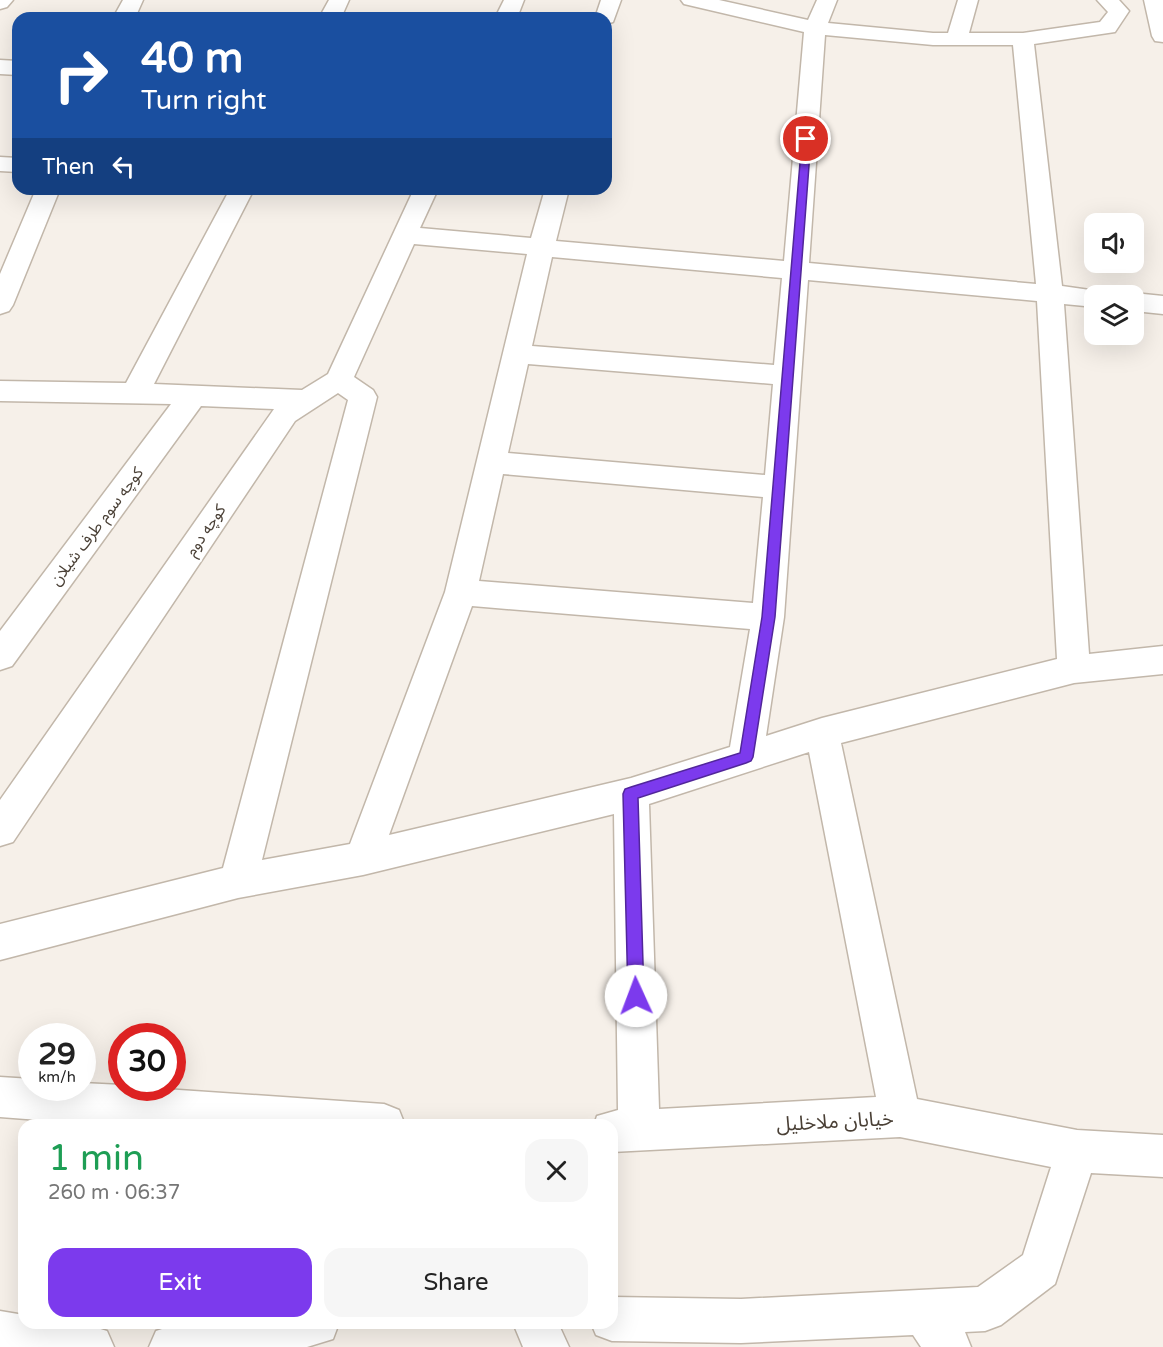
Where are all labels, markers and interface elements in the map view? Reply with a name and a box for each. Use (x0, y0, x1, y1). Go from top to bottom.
text: 40 m (141, 33, 243, 84)
icon: right (42, 36, 120, 114)
text: Turn right (141, 84, 267, 117)
pin (780, 113, 831, 164)
icon: arrive (789, 122, 822, 155)
icon: left (107, 150, 140, 183)
text: Then (42, 154, 95, 180)
map controls (1084, 213, 1144, 345)
button: sound (1084, 213, 1144, 273)
button: layers (1084, 285, 1144, 345)
street label: کوچه سوم طرف شیلان (46, 463, 150, 591)
street label: کوچه دوم (181, 501, 232, 561)
position arrow (604, 964, 668, 1028)
speed limit sign: 30 (108, 1023, 186, 1101)
text: 29 (38, 1036, 76, 1073)
text: km/h (38, 1068, 76, 1086)
street label: خیابان ملاخلیل (776, 1107, 894, 1137)
text: 1 min (48, 1137, 144, 1180)
button: close (525, 1139, 588, 1202)
text: 260 m · 06:37 (48, 1181, 180, 1205)
button: Exit (48, 1248, 312, 1317)
button: Share (324, 1248, 588, 1317)

